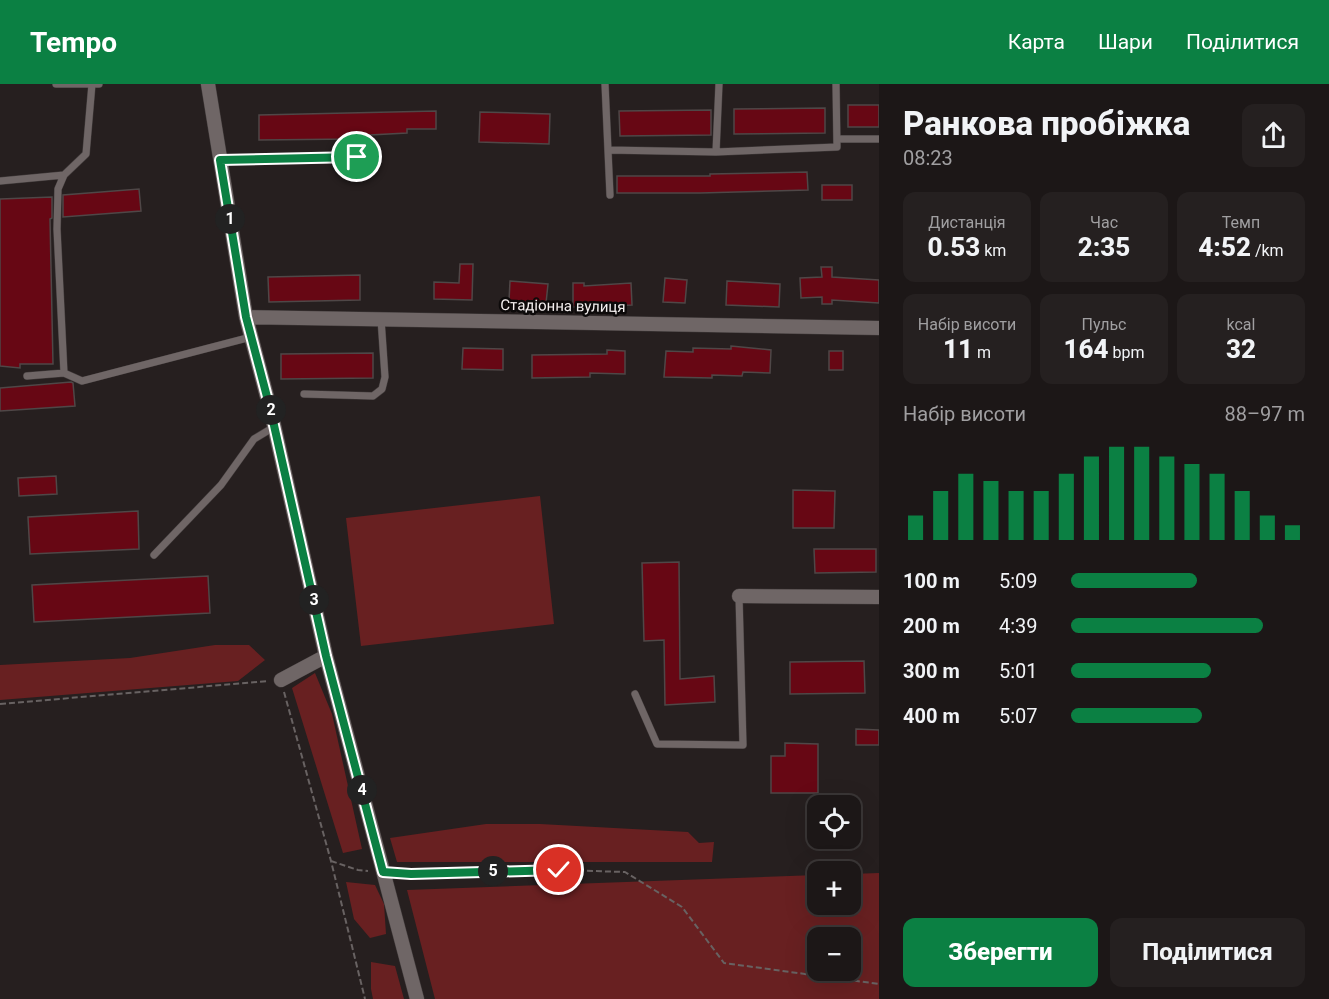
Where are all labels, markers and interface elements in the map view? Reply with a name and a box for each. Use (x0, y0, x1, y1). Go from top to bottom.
text: Tempo (30, 26, 117, 59)
text: Карта (1008, 30, 1065, 54)
text: Шари (1098, 30, 1153, 54)
text: Поділитися (1186, 30, 1299, 54)
text: Ранкова пробіжка (903, 104, 1190, 143)
button: share (1242, 104, 1305, 167)
pin (331, 131, 382, 182)
icon: arrive (340, 140, 373, 173)
text: 08:23 (903, 146, 953, 170)
pin: 1 (215, 204, 245, 234)
text: 1 (225, 209, 235, 228)
text: Дистанція (928, 213, 1006, 232)
text: Час (1090, 213, 1118, 232)
text: Темп (1222, 213, 1260, 232)
text: 0.53 (928, 232, 980, 262)
text: 2:35 (1078, 232, 1130, 262)
text: 4:52 (1198, 232, 1251, 262)
text: km (980, 241, 1006, 260)
text: /km (1251, 241, 1284, 260)
street label: Стадіонна вулиця (500, 296, 626, 316)
text: Набір висоти (918, 315, 1016, 334)
text: Пульс (1082, 315, 1126, 334)
text: kcal (1227, 315, 1255, 334)
text: 11 (943, 334, 973, 364)
text: 164 (1064, 334, 1109, 364)
text: 32 (1226, 334, 1256, 364)
text: m (973, 343, 991, 362)
text: bpm (1109, 343, 1144, 362)
pin: 2 (256, 395, 286, 425)
text: 2 (266, 400, 276, 419)
text: Набір висоти (903, 402, 1026, 426)
text: 88–97 m (1224, 402, 1305, 426)
text: 100 m (903, 569, 960, 593)
text: 5:09 (999, 569, 1038, 593)
pin: 3 (299, 585, 329, 615)
text: 3 (309, 590, 319, 609)
text: 200 m (903, 614, 960, 638)
text: 4:39 (999, 614, 1038, 638)
text: 300 m (903, 659, 960, 683)
text: 5:01 (999, 659, 1038, 683)
text: 400 m (903, 704, 960, 728)
text: 5:07 (999, 704, 1038, 728)
pin: 4 (347, 775, 377, 805)
text: 4 (357, 780, 367, 799)
map controls (807, 795, 861, 981)
button: locate (807, 795, 861, 849)
pin (533, 844, 584, 895)
icon: check (542, 853, 575, 886)
pin: 5 (478, 856, 508, 886)
text: 5 (488, 861, 498, 880)
button: + (807, 861, 861, 915)
button: Зберегти (903, 918, 1098, 987)
button: Поділитися (1110, 918, 1305, 987)
button: − (807, 927, 861, 981)

